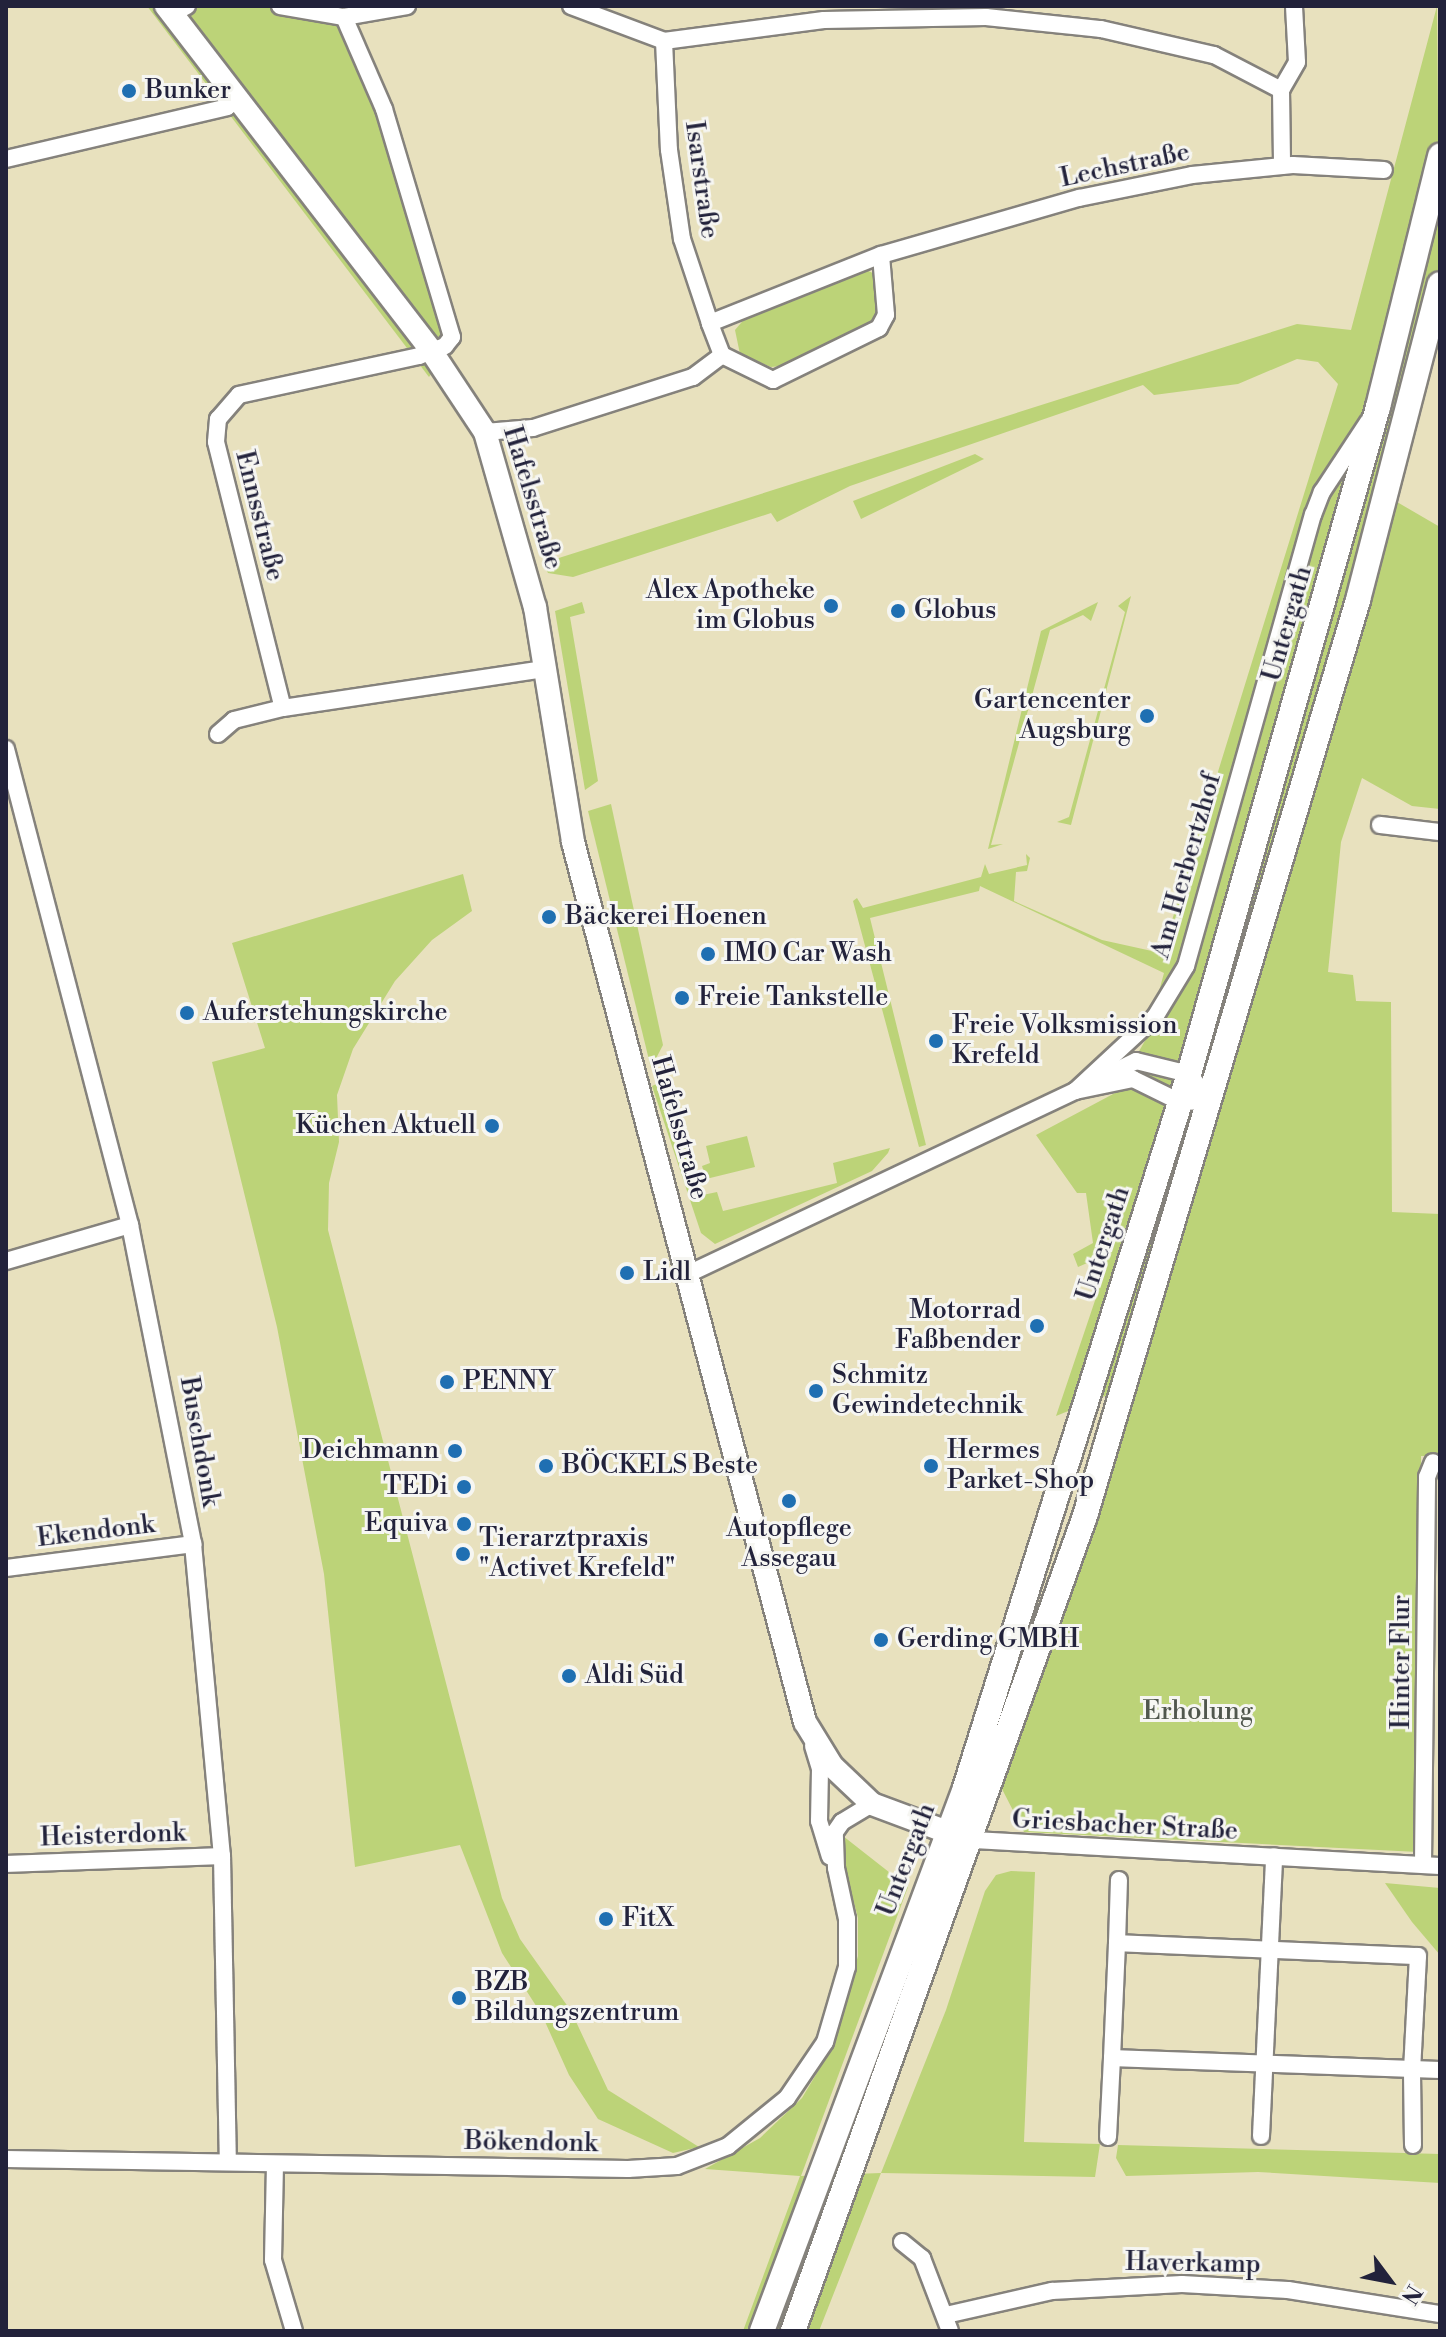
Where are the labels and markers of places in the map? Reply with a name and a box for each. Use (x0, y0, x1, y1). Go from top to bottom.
place label: Bunker (145, 75, 231, 107)
marker: Bunker (120, 82, 138, 100)
place label: Alex Apotheke im Globus (646, 575, 815, 636)
place label: Globus (914, 595, 996, 627)
marker: Alex Apotheke im Globus (822, 597, 840, 615)
marker: Globus (889, 602, 907, 620)
place label: Gartencenter Augsburg (974, 685, 1131, 746)
marker: Gartencenter Augsburg (1138, 707, 1156, 725)
place label: Bäckerei Hoenen (565, 901, 767, 933)
marker: Bäckerei Hoenen (540, 908, 558, 926)
place label: IMO Car Wash (724, 938, 892, 970)
marker: IMO Car Wash (699, 945, 717, 963)
place label: Freie Tankstelle (698, 982, 888, 1014)
marker: Freie Tankstelle (673, 989, 691, 1007)
place label: Auferstehungskirche (203, 997, 448, 1029)
marker: Auferstehungskirche (178, 1004, 196, 1022)
place label: Freie Volksmission Krefeld (952, 1010, 1177, 1072)
marker: Freie Volksmission Krefeld (927, 1032, 945, 1050)
place label: Küchen Aktuell (295, 1110, 476, 1142)
marker: Küchen Aktuell (483, 1117, 501, 1135)
place label: Lidl (643, 1257, 691, 1289)
marker: Lidl (618, 1264, 636, 1282)
place label: Motorrad Faßbender (895, 1295, 1021, 1356)
marker: Motorrad Faßbender (1028, 1317, 1046, 1335)
place label: Schmitz Gewindetechnik (832, 1360, 1022, 1422)
place label: PENNY (463, 1366, 555, 1398)
marker: PENNY (438, 1373, 456, 1391)
marker: Schmitz Gewindetechnik (807, 1382, 825, 1400)
place label: Deichmann (302, 1435, 439, 1467)
place label: Hermes Parket-Shop (947, 1435, 1094, 1496)
marker: Deichmann (446, 1442, 464, 1460)
place label: BÖCKELS Beste (562, 1450, 758, 1482)
marker: BÖCKELS Beste (537, 1457, 555, 1475)
marker: Hermes Parket-Shop (922, 1457, 940, 1475)
place label: TEDi (383, 1471, 448, 1503)
marker: TEDi (455, 1478, 473, 1496)
marker: Autopflege Assegau (780, 1492, 798, 1510)
place label: Equiva (365, 1508, 448, 1540)
place label: Autopflege Assegau (726, 1513, 852, 1574)
marker: Equiva (455, 1515, 473, 1533)
place label: Tierarztpraxis "Activet Krefeld" (479, 1523, 675, 1584)
marker: Tierarztpraxis "Activet Krefeld" (454, 1545, 472, 1563)
place label: Gerding GMBH (897, 1624, 1079, 1656)
marker: Gerding GMBH (872, 1631, 890, 1649)
place label: Aldi Süd (585, 1660, 684, 1692)
marker: Aldi Süd (560, 1667, 578, 1685)
place label: FitX (622, 1903, 674, 1935)
marker: FitX (597, 1910, 615, 1928)
place label: BZB Bildungszentrum (475, 1967, 679, 2028)
marker: BZB Bildungszentrum (450, 1989, 468, 2007)

